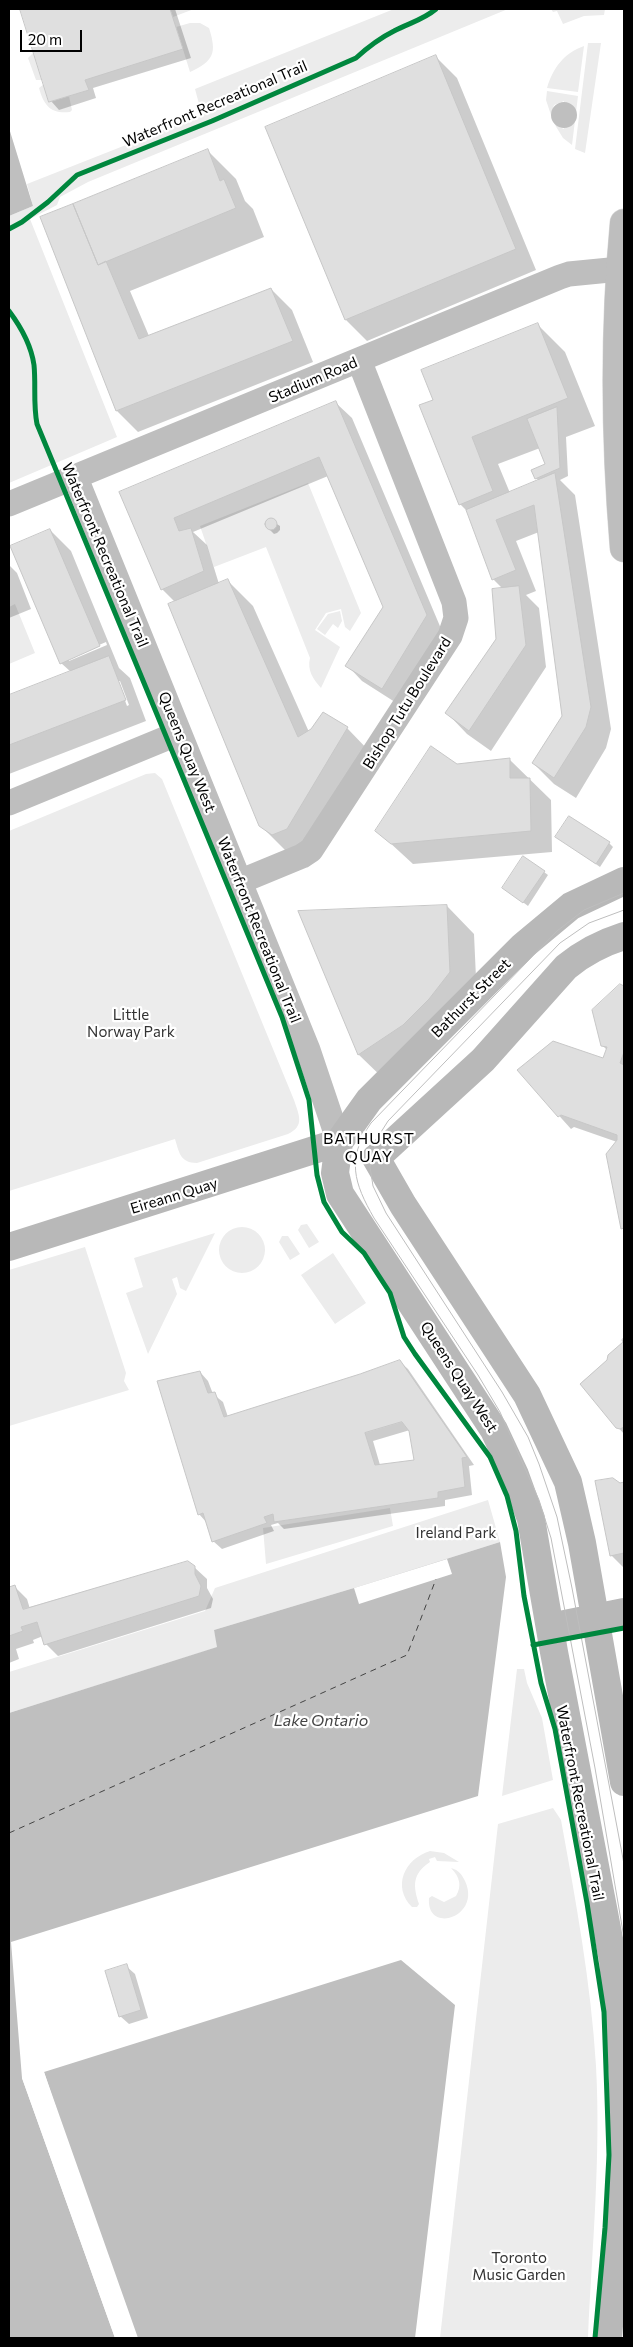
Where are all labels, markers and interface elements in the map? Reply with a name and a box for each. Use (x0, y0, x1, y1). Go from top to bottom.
scale bar (22, 20, 85, 52)
text: 20 m (28, 30, 62, 48)
street label: Waterfront Recreational Trail (120, 57, 310, 151)
street label: Stadium Road (266, 353, 360, 407)
street label: Waterfront Recreational Trail (58, 460, 152, 650)
street label: Bishop Tutu Boulevard (359, 634, 455, 772)
street label: Queens Quay West (155, 689, 219, 815)
street label: Waterfront Recreational Trail (213, 835, 305, 1025)
street label: Bathurst Street (428, 955, 514, 1041)
park label: Little Norway Park (87, 1006, 175, 1041)
district label: BATHURST QUAY (322, 1129, 416, 1167)
street label: Eireann Quay (128, 1174, 220, 1218)
street label: Queens Quay West (416, 1318, 502, 1436)
park label: Ireland Park (415, 1524, 497, 1542)
street label: Waterfront Recreational Trail (552, 1704, 608, 1902)
water label: Lake Ontario (274, 1711, 368, 1731)
park label: Toronto Music Garden (472, 2249, 566, 2284)

